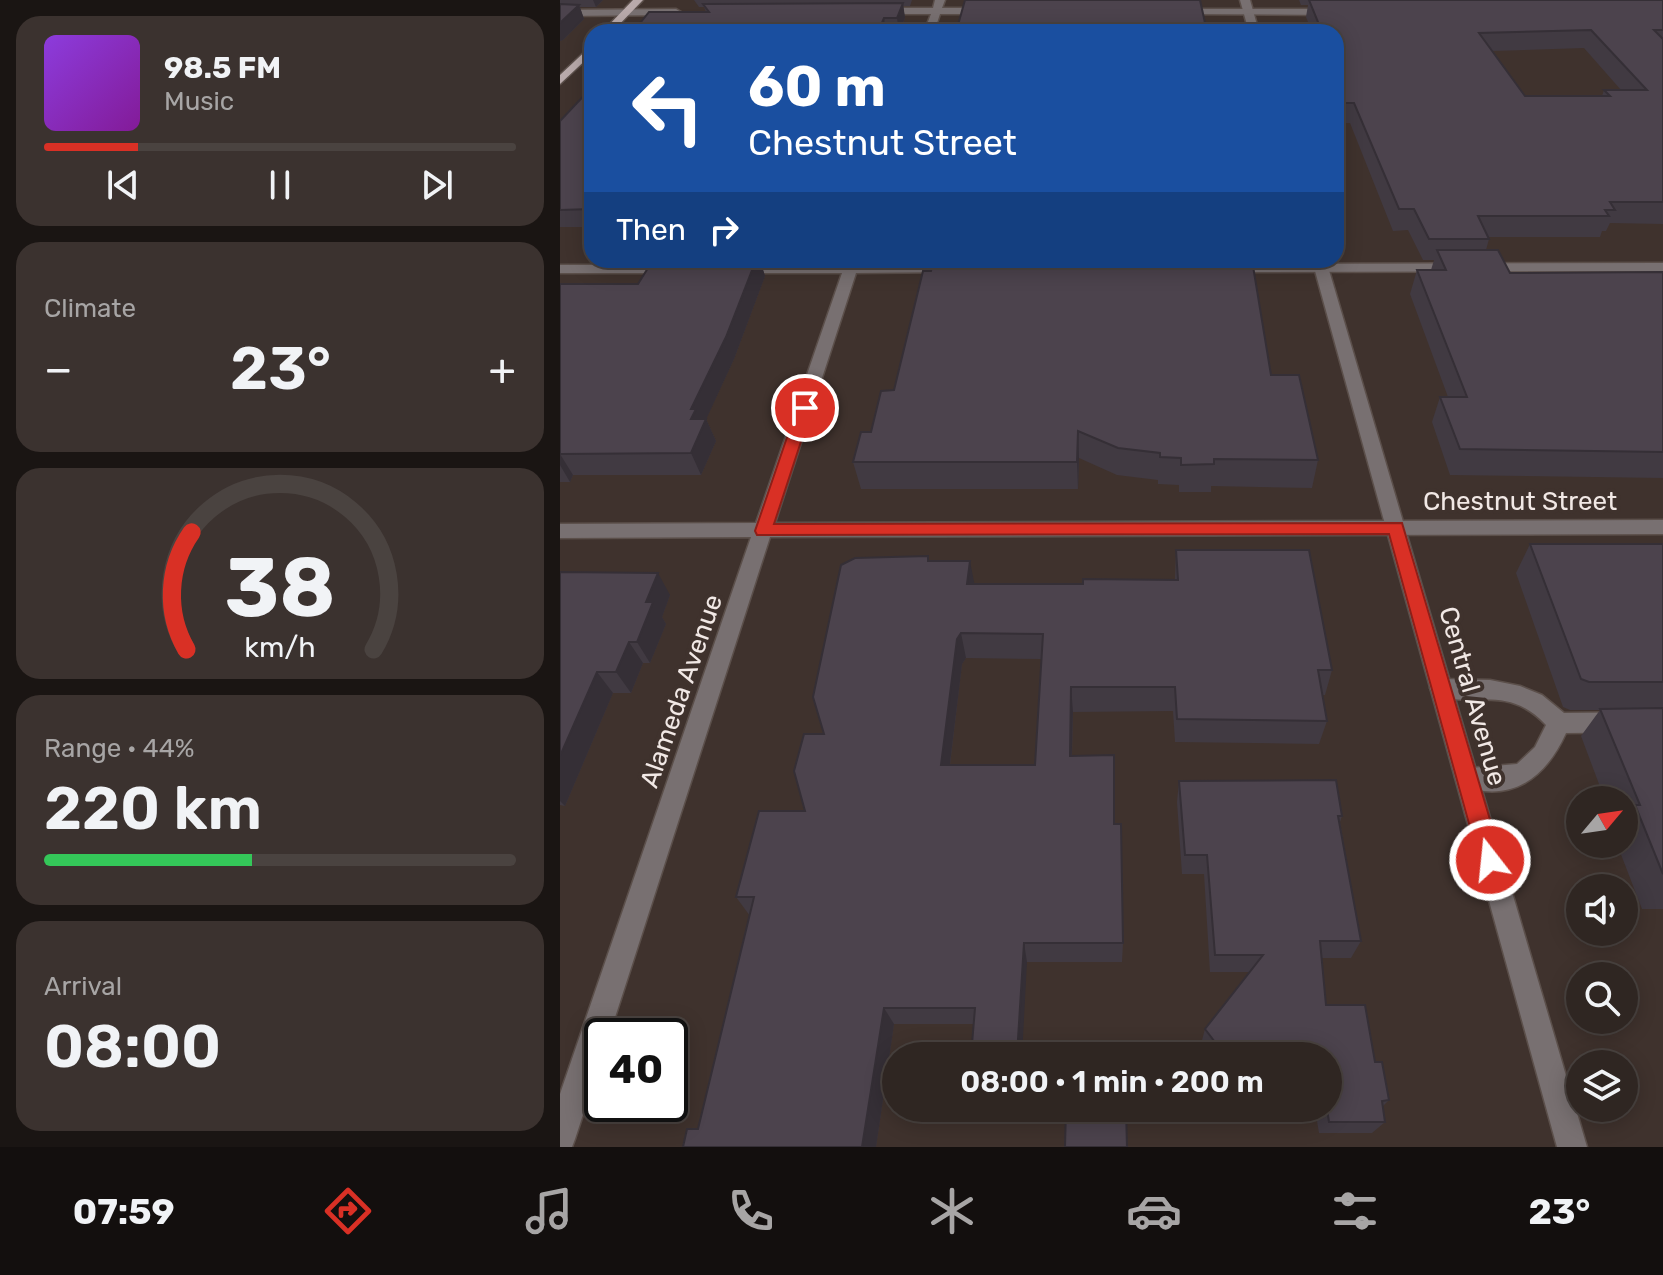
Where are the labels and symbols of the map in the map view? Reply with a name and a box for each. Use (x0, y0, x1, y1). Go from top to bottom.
pin (771, 374, 839, 442)
street label: Chestnut Street (1423, 486, 1617, 517)
street label: Alameda Avenue (634, 590, 729, 792)
street label: Central Avenue (1432, 603, 1513, 789)
north arrow (1566, 786, 1638, 858)
position arrow (1448, 818, 1532, 902)
speed limit sign: 40 (584, 1018, 688, 1122)

